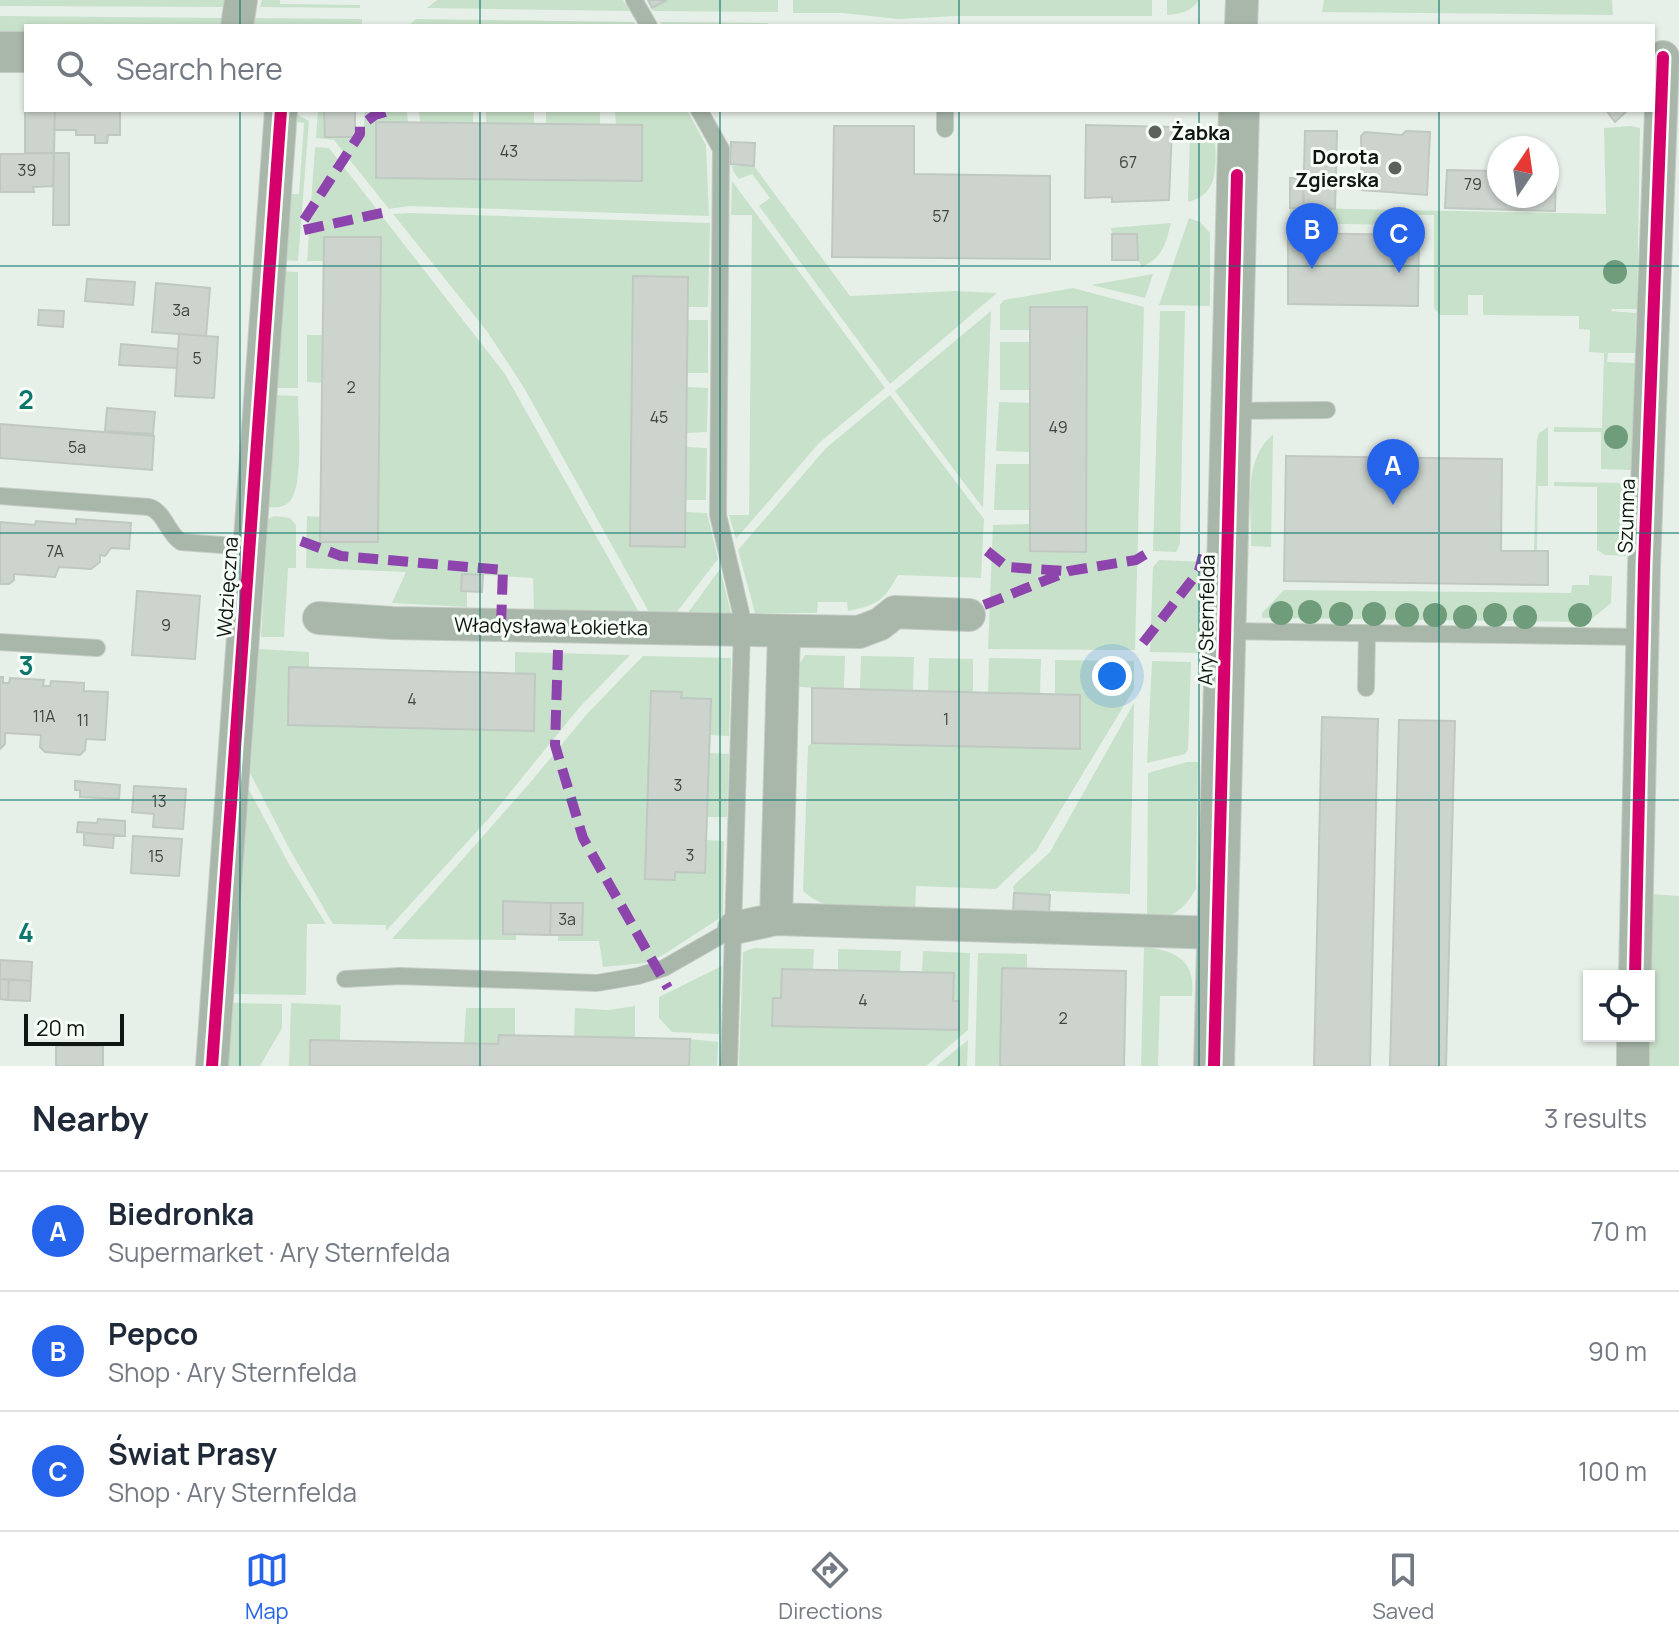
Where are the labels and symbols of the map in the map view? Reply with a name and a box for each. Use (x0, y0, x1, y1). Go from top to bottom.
place label: Żabka (1171, 119, 1230, 146)
marker: Żabka (1146, 123, 1164, 141)
north arrow (1487, 136, 1559, 208)
house number: 43 (500, 140, 518, 162)
place label: Dorota Zgierska (1295, 143, 1379, 193)
house number: 67 (1119, 151, 1137, 173)
house number: 39 (18, 159, 36, 181)
marker: Dorota Zgierska (1386, 159, 1404, 177)
house number: 79 (1464, 173, 1482, 195)
pin: B (1286, 203, 1338, 269)
house number: 57 (932, 205, 950, 227)
pin: C (1373, 207, 1425, 273)
house number: 3a (172, 299, 190, 321)
house number: 5 (192, 347, 202, 369)
house number: 2 (346, 376, 356, 398)
text: 2 (18, 381, 34, 417)
house number: 45 (650, 406, 668, 428)
house number: 49 (1048, 416, 1068, 438)
house number: 5a (68, 436, 86, 458)
pin: A (1367, 439, 1419, 505)
street label: Szumna (1611, 478, 1641, 554)
street label: Wdzięczna (210, 536, 244, 638)
house number: 7A (46, 540, 64, 562)
street label: Ary Sternfelda (1191, 554, 1221, 686)
street label: Władysława Łokietka (454, 611, 648, 641)
house number: 9 (161, 614, 171, 636)
text: 3 (18, 647, 34, 683)
your location (1092, 656, 1132, 696)
house number: 4 (407, 688, 417, 710)
house number: 11A (33, 705, 55, 727)
house number: 1 (943, 708, 949, 730)
house number: 11 (77, 709, 89, 731)
house number: 3 (674, 774, 682, 796)
house number: 13 (151, 790, 167, 812)
house number: 3 (686, 844, 694, 866)
house number: 15 (148, 845, 164, 867)
house number: 3a (558, 908, 576, 930)
text: 4 (18, 914, 34, 950)
house number: 4 (858, 989, 868, 1011)
house number: 2 (1058, 1007, 1068, 1029)
scale bar (24, 1010, 124, 1046)

